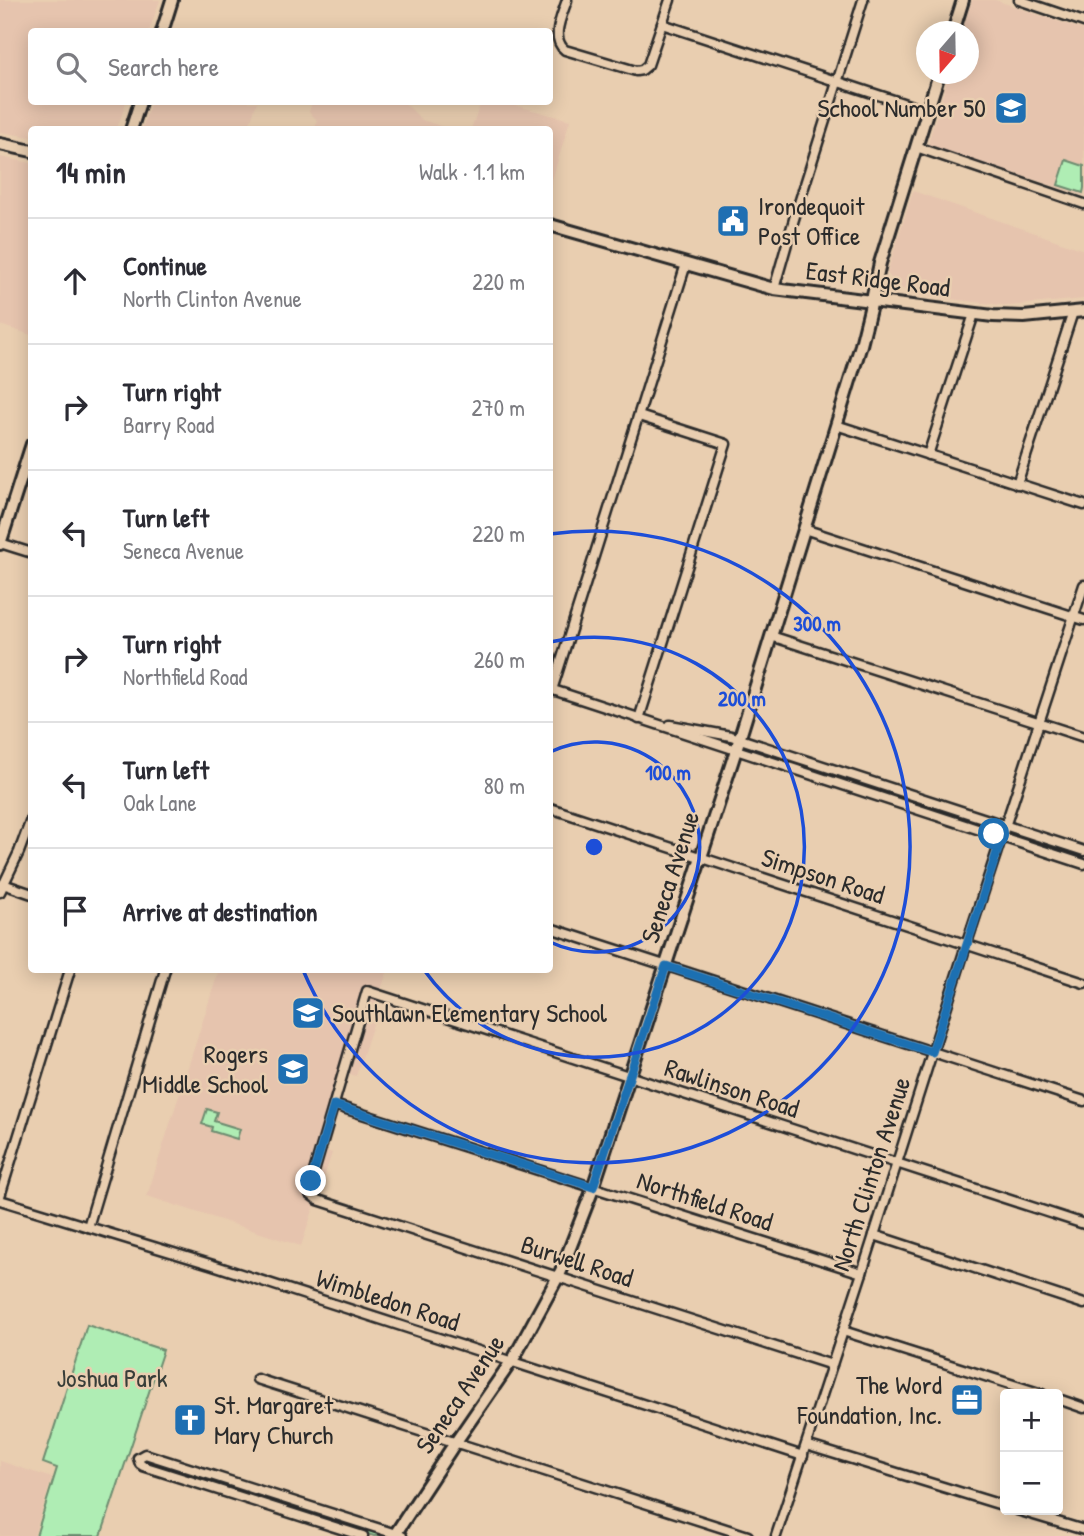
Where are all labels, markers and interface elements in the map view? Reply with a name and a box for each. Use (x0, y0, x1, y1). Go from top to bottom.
north arrow (916, 21, 979, 84)
search box (28, 28, 553, 105)
icon: search (52, 48, 90, 86)
text: Search here (108, 49, 219, 84)
school or university icon: School Number 50 (992, 89, 1030, 127)
place label: School Number 50 (818, 90, 986, 125)
text: 14 min (56, 152, 126, 192)
text: Walk · 1.1 km (419, 156, 525, 187)
place label: Irondequoit Post Office (758, 188, 866, 253)
public building icon: Irondequoit Post Office (714, 202, 752, 240)
text: Continue (123, 248, 207, 283)
street label: East Ridge Road (804, 252, 952, 305)
icon: ahead (56, 262, 94, 300)
text: 220 m (472, 266, 525, 297)
text: North Clinton Avenue (123, 283, 302, 314)
text: Turn right (123, 374, 221, 409)
icon: right (56, 388, 94, 426)
text: 270 m (472, 392, 525, 423)
text: Barry Road (123, 409, 214, 440)
text: Turn left (123, 500, 209, 535)
icon: left (56, 514, 94, 552)
text: 220 m (472, 518, 525, 549)
text: Seneca Avenue (123, 535, 244, 566)
text: 300 m (793, 609, 841, 638)
text: Turn right (123, 626, 221, 661)
icon: right (56, 640, 94, 678)
text: 260 m (474, 644, 525, 675)
text: Northfield Road (123, 661, 247, 692)
text: 200 m (718, 684, 766, 713)
text: Turn left (123, 752, 209, 787)
text: 100 m (645, 758, 691, 787)
icon: left (56, 766, 94, 804)
text: 80 m (484, 770, 525, 801)
text: Oak Lane (123, 787, 197, 818)
street label: Seneca Avenue (632, 806, 707, 947)
route start (978, 818, 1009, 849)
centre of rings (582, 835, 606, 859)
street label: Simpson Road (757, 839, 889, 912)
icon: arrive (56, 892, 94, 930)
text: Arrive at destination (123, 894, 318, 929)
school or university icon: Southlawn Elementary School (289, 994, 327, 1032)
place label: Southlawn Elementary School (332, 995, 607, 1030)
place label: Rogers Middle School (142, 1036, 268, 1101)
street label: Rawlinson Road (660, 1049, 804, 1126)
school or university icon: Rogers Middle School (274, 1050, 312, 1088)
street label: North Clinton Avenue (823, 1072, 918, 1275)
street label: Northfield Road (633, 1162, 777, 1239)
route end (295, 1165, 326, 1196)
street label: Burwell Road (517, 1226, 638, 1295)
street label: Wimbledon Road (312, 1260, 464, 1339)
street label: Seneca Avenue (407, 1327, 512, 1460)
park label: Joshua Park (56, 1360, 168, 1395)
place label: The Word Foundation, Inc. (797, 1367, 942, 1432)
office icon: The Word Foundation, Inc. (948, 1381, 986, 1419)
place label: St. Margaret Mary Church (214, 1387, 334, 1452)
map controls (1000, 1389, 1063, 1515)
button: + (1000, 1389, 1063, 1452)
church icon: St. Margaret Mary Church (171, 1401, 209, 1439)
button: − (1000, 1452, 1063, 1515)

